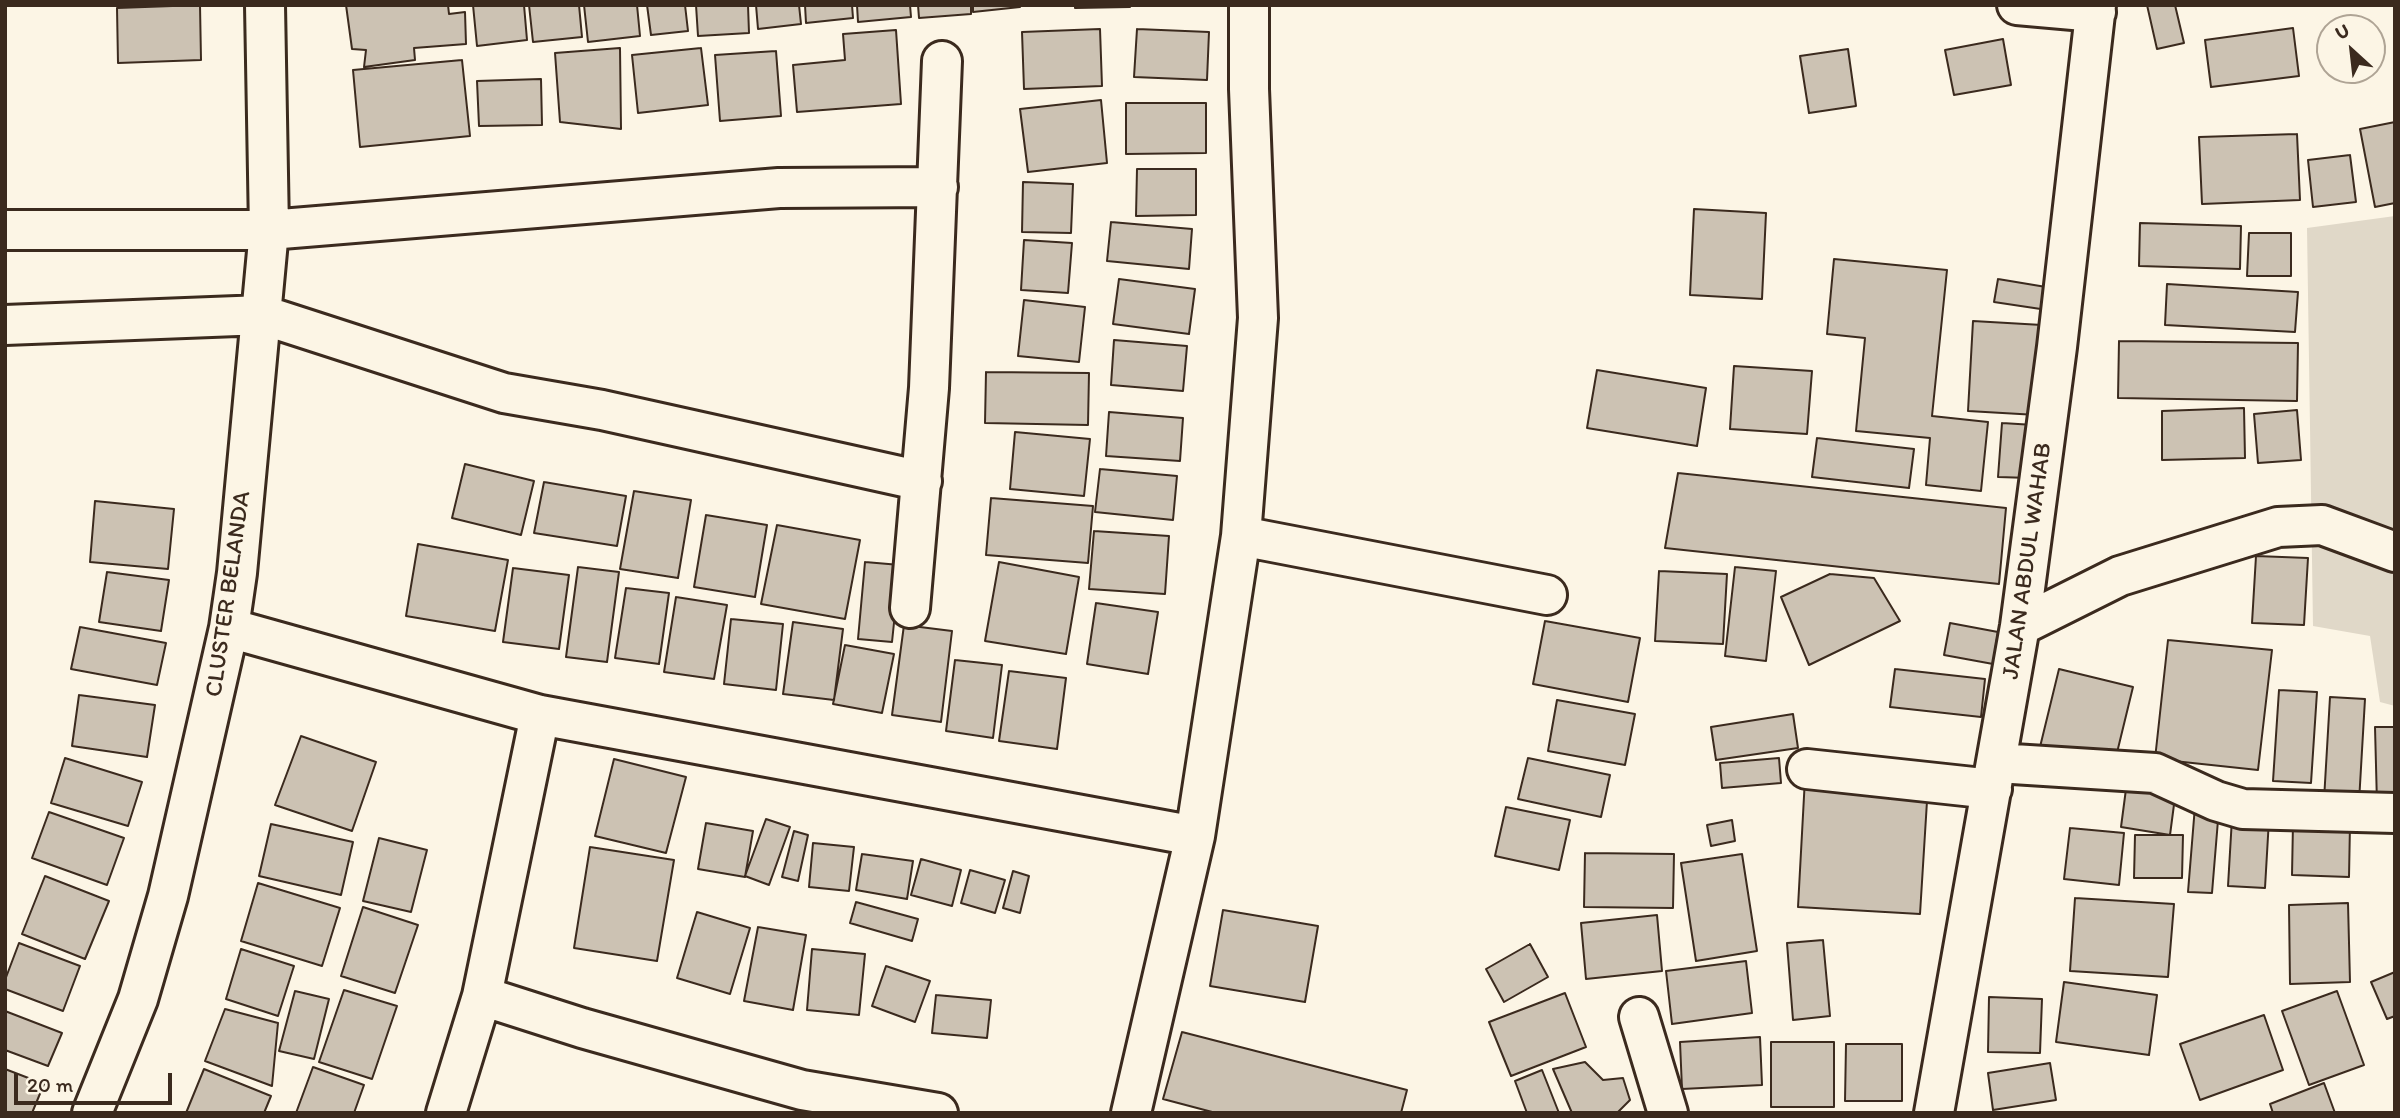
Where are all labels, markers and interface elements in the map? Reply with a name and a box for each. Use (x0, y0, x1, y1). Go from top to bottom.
north arrow (2316, 14, 2386, 84)
text: U (2331, 19, 2353, 45)
street label: JALAN ABDUL WAHAB (1997, 441, 2059, 681)
street label: CLUSTER BELANDA (200, 489, 258, 699)
scale bar (18, 1058, 175, 1102)
text: 20 m (27, 1072, 73, 1097)

